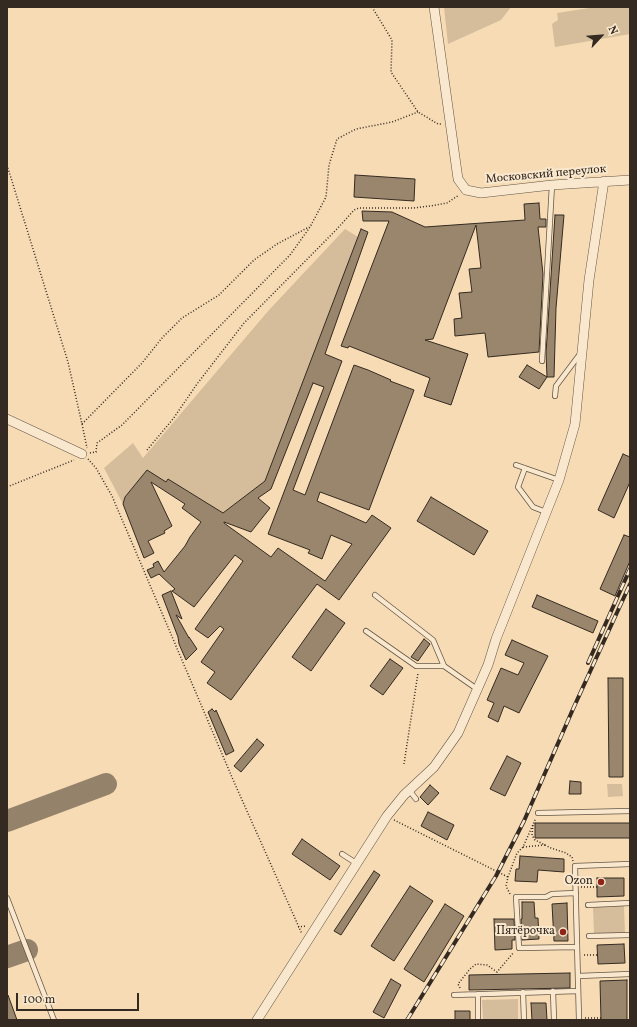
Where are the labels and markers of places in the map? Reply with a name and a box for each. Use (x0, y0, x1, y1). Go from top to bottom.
place label: Ozon (565, 875, 593, 889)
marker: Ozon (596, 877, 606, 887)
place label: Пятёрочка (496, 925, 555, 939)
marker: Пятёрочка (558, 927, 568, 937)

